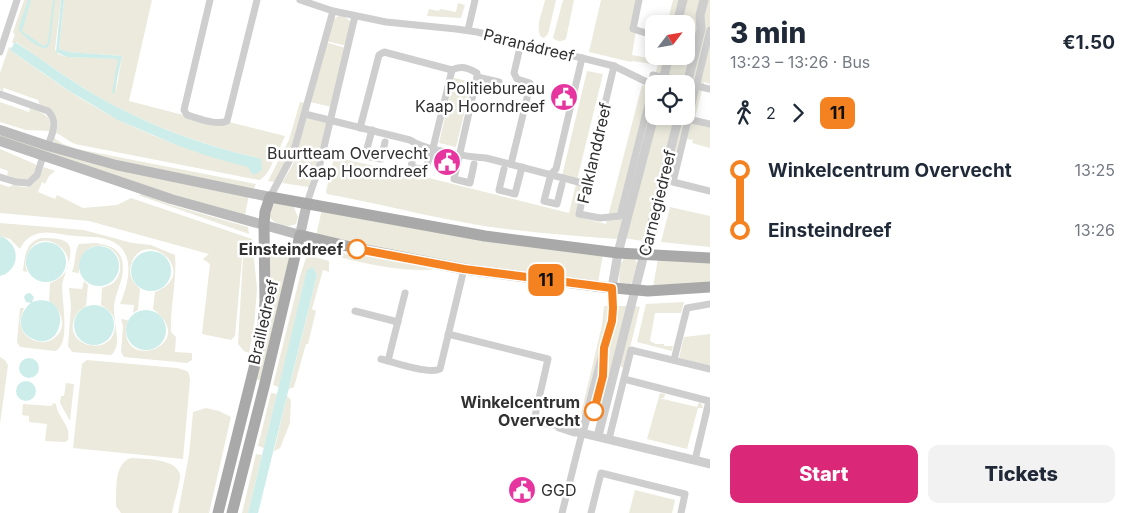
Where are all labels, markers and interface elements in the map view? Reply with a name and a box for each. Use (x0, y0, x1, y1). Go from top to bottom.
north arrow (645, 15, 695, 65)
map controls (645, 15, 695, 125)
text: 3 min (730, 16, 806, 50)
street label: Paranádreef (482, 24, 577, 66)
text: €1.50 (1063, 31, 1115, 54)
text: 13:23 – 13:26 · Bus (730, 52, 870, 72)
button: locate (645, 75, 695, 125)
place label: Politiebureau Kaap Hoorndreef (415, 78, 545, 116)
public building icon: Politiebureau Kaap Hoorndreef (549, 82, 579, 112)
icon: walk (730, 99, 758, 127)
icon: forward (784, 99, 812, 127)
street label: Falklanddreef (573, 101, 615, 205)
text: 11 (830, 102, 845, 123)
text: 2 (766, 103, 776, 123)
place label: Buurtteam Overvecht Kaap Hoorndreef (267, 143, 428, 181)
public building icon: Buurtteam Overvecht Kaap Hoorndreef (432, 147, 462, 177)
street label: Carnegiedreef (634, 148, 680, 258)
text: Winkelcentrum Overvecht (768, 159, 1012, 182)
text: 13:25 (1075, 160, 1115, 180)
text: Einsteindreef (768, 219, 892, 242)
text: 13:26 (1074, 220, 1115, 240)
place label: Einsteindreef (239, 239, 344, 259)
marker: Einsteindreef (347, 239, 367, 259)
line badge: 11 (524, 264, 568, 296)
text: 11 (538, 269, 554, 290)
street label: Brailledreef (244, 278, 282, 366)
place label: Winkelcentrum Overvecht (460, 392, 580, 430)
marker: Winkelcentrum Overvecht (584, 401, 604, 421)
button: Start (730, 445, 918, 503)
button: Tickets (928, 445, 1115, 503)
public building icon: GGD (507, 475, 537, 505)
place label: GGD (541, 480, 576, 500)

